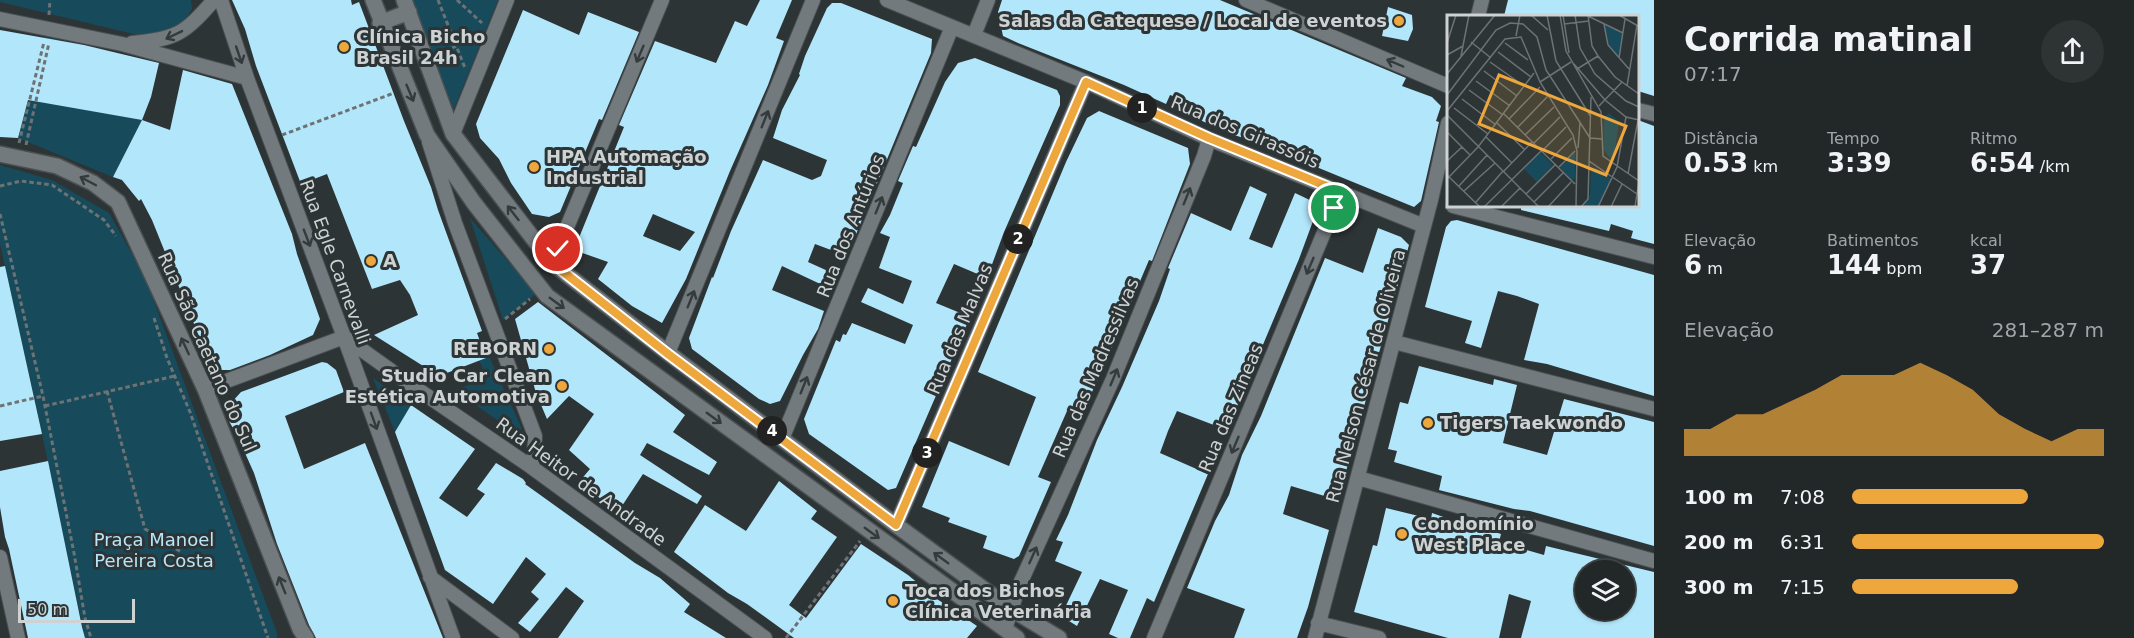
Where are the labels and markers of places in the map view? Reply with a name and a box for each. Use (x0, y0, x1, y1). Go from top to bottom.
place label: Salas da Catequese / Local de eventos (998, 10, 1387, 31)
marker: Salas da Catequese / Local de eventos (1392, 14, 1406, 28)
place label: Clínica Bicho Brasil 24h (356, 26, 485, 68)
marker: Clínica Bicho Brasil 24h (337, 40, 351, 54)
pin: 1 (1127, 93, 1157, 123)
place label: HPA Automação Industrial (546, 146, 707, 188)
marker: HPA Automação Industrial (527, 160, 541, 174)
pin (1308, 182, 1359, 233)
pin (532, 223, 583, 274)
pin: 2 (1003, 224, 1033, 254)
place label: A (383, 250, 397, 271)
marker: A (364, 254, 378, 268)
place label: REBORN (453, 338, 537, 359)
marker: REBORN (542, 342, 556, 356)
place label: Studio Car Clean Estética Automotiva (345, 365, 550, 407)
marker: Studio Car Clean Estética Automotiva (555, 379, 569, 393)
place label: Tigers Taekwondo (1440, 412, 1623, 433)
pin: 4 (757, 416, 787, 446)
marker: Tigers Taekwondo (1421, 416, 1435, 430)
pin: 3 (912, 438, 942, 468)
place label: Condomínio West Place (1414, 513, 1534, 555)
marker: Condomínio West Place (1395, 527, 1409, 541)
place label: Toca dos Bichos Clínica Veterinária (905, 580, 1092, 622)
marker: Toca dos Bichos Clínica Veterinária (886, 594, 900, 608)

